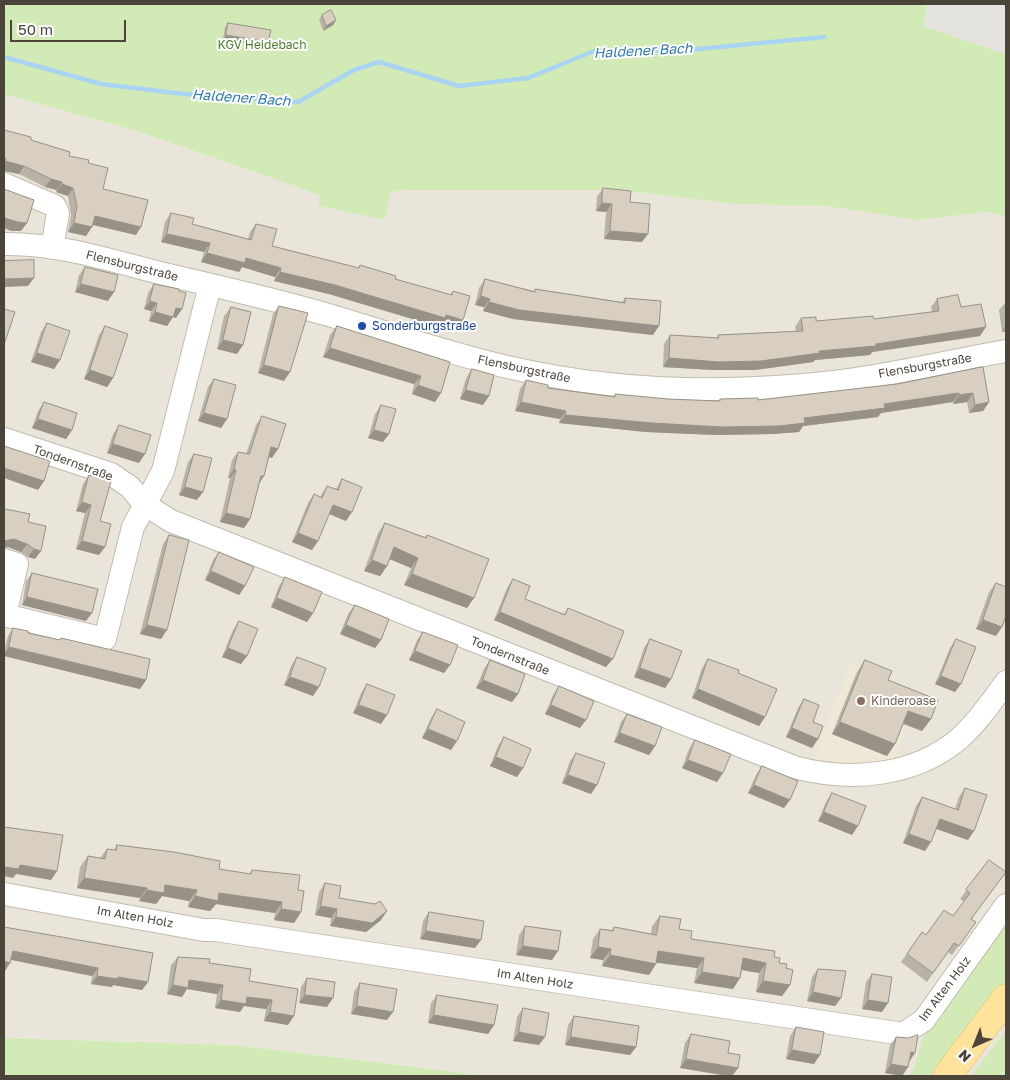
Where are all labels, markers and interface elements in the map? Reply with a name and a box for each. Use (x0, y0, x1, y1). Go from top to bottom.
scale bar (12, 10, 129, 42)
text: 50 m (18, 20, 53, 38)
park label: KGV Heidebach (217, 38, 307, 52)
water label: Haldener Bach (593, 40, 693, 62)
water label: Haldener Bach (191, 86, 291, 110)
street label: Flensburgstraße (84, 248, 180, 284)
place label: Sonderburgstraße (372, 319, 476, 333)
marker: Sonderburgstraße (356, 320, 368, 332)
street label: Flensburgstraße (877, 351, 973, 381)
street label: Flensburgstraße (476, 352, 572, 386)
street label: Tondernstraße (31, 442, 115, 484)
street label: Tondernstraße (468, 634, 552, 678)
place label: Kinderoase (871, 694, 936, 708)
marker: Kinderoase (855, 695, 867, 707)
street label: Im Alten Holz (96, 903, 174, 931)
street label: Im Alten Holz (916, 954, 974, 1024)
street label: Im Alten Holz (496, 966, 574, 992)
north arrow (950, 1020, 1000, 1070)
text: N (955, 1046, 974, 1066)

